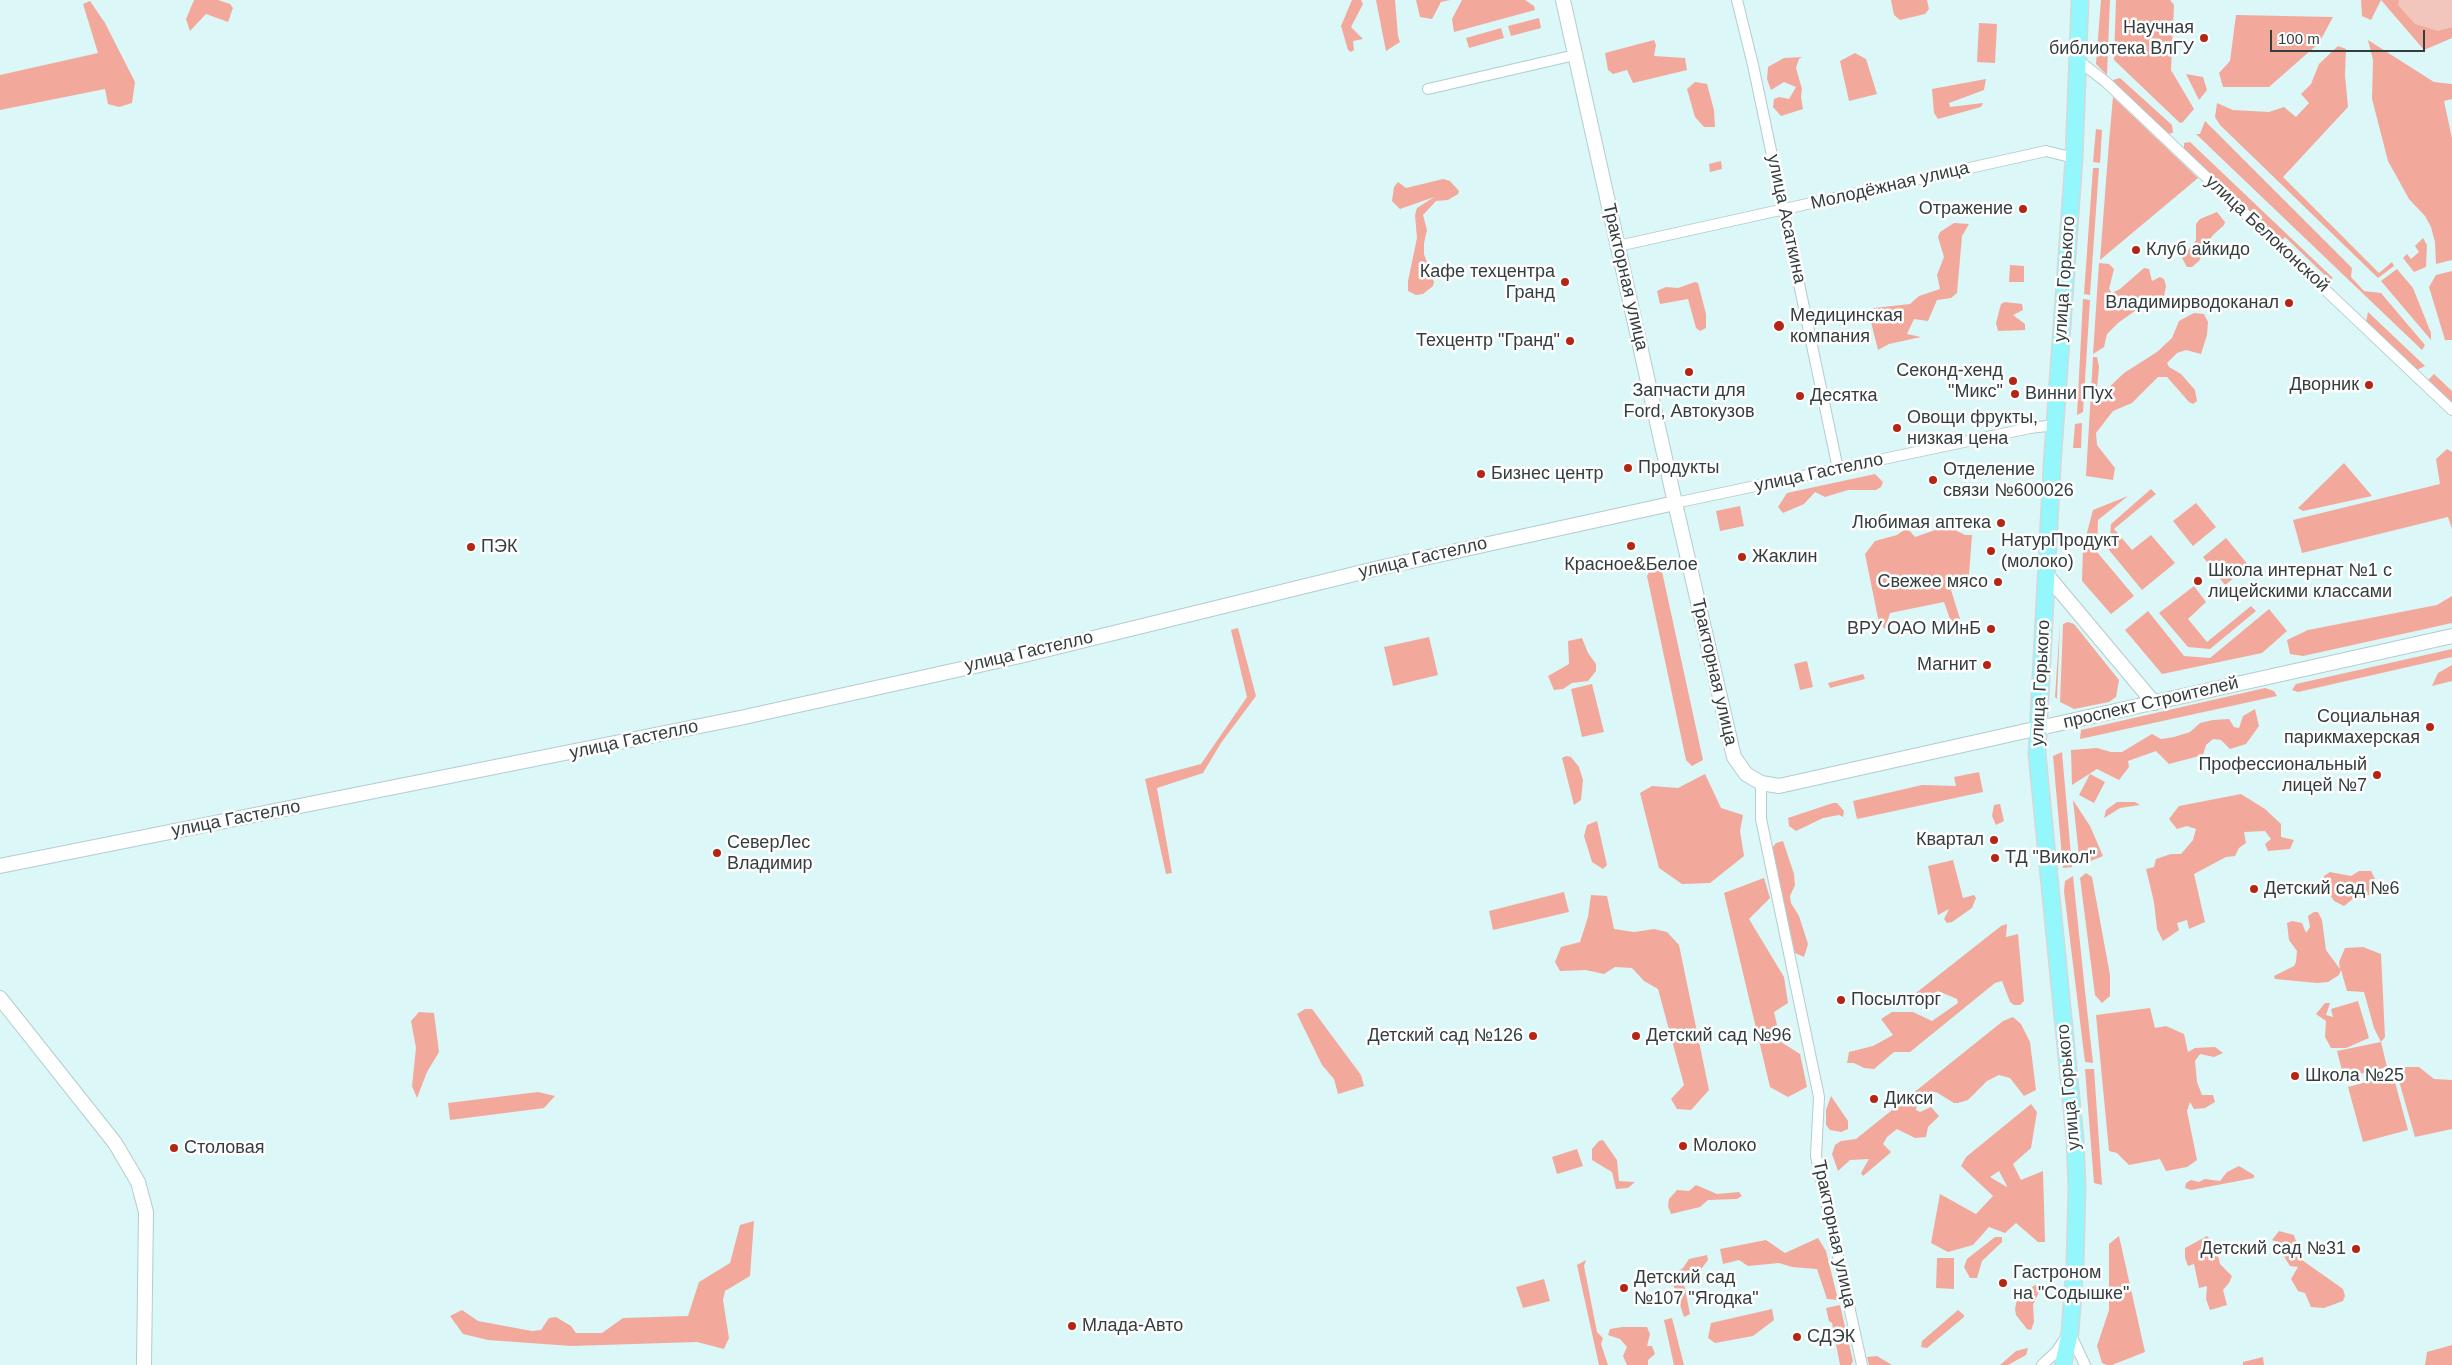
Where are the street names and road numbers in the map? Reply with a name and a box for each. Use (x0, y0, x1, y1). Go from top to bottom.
street label: улица Асаткина (1762, 153, 1810, 285)
street label: Молодёжная улица (1809, 157, 1971, 215)
street label: улица Белоконской (2201, 171, 2333, 297)
street label: Тракторная улица (1598, 201, 1652, 353)
street label: улица Горького (2050, 215, 2080, 343)
street label: улица Гастелло (1753, 449, 1885, 497)
street label: улица Гастелло (1357, 533, 1489, 583)
street label: Тракторная улица (1687, 596, 1741, 748)
street label: улица Горького (2027, 619, 2055, 747)
street label: улица Гастелло (963, 627, 1095, 677)
street label: проспект Строителей (2061, 672, 2241, 734)
street label: улица Гастелло (568, 716, 700, 764)
street label: улица Гастелло (170, 796, 302, 842)
street label: улица Горького (2053, 1023, 2085, 1151)
street label: Тракторная улица (1808, 1158, 1860, 1310)

